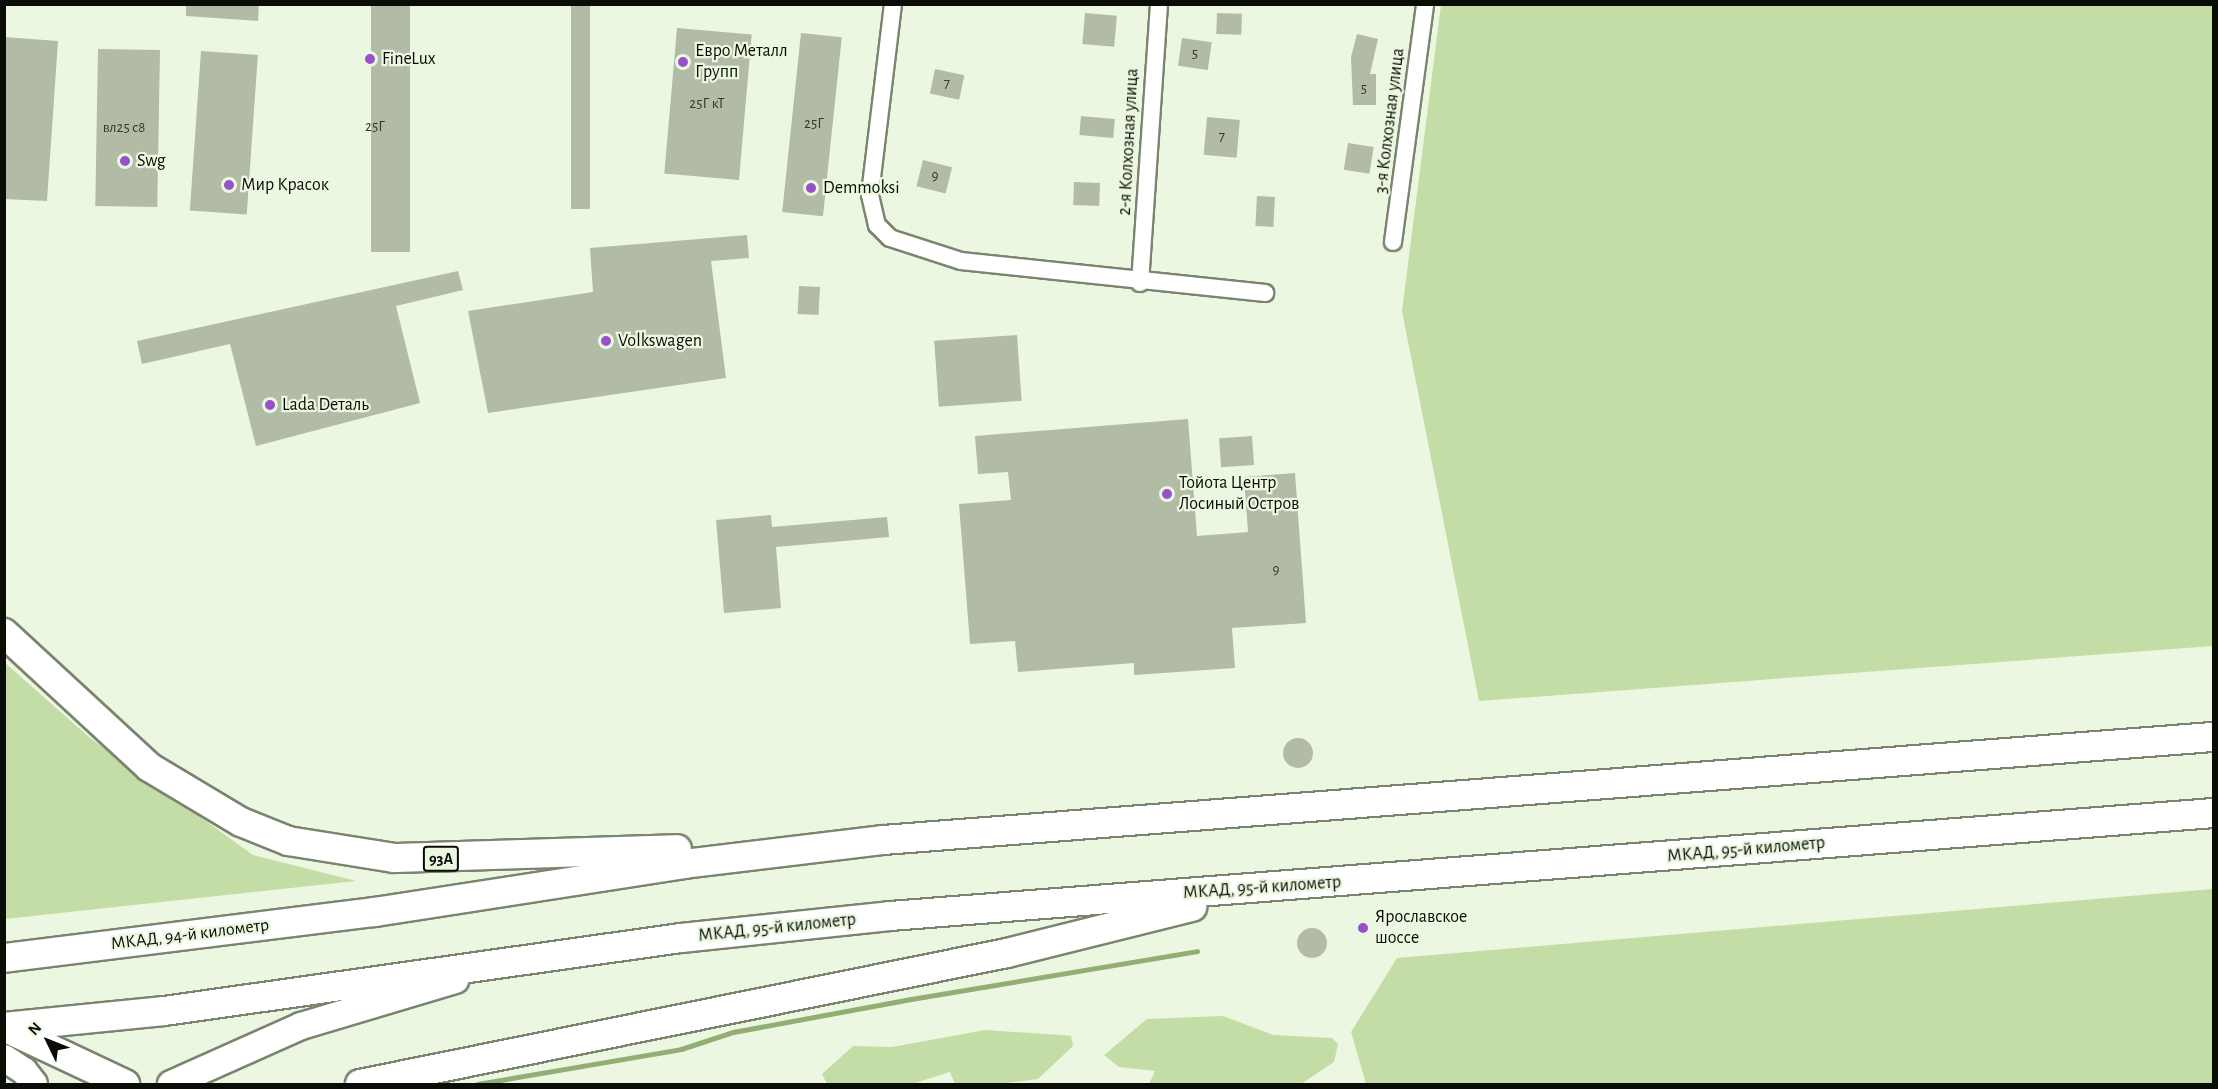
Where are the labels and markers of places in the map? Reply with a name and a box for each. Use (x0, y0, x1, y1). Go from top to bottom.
place label: Евро Металл Групп (695, 41, 788, 84)
place label: FineLux (382, 48, 436, 70)
marker: FineLux (363, 52, 377, 66)
marker: Евро Металл Групп (676, 55, 690, 69)
place label: Swg (137, 150, 166, 172)
marker: Swg (118, 154, 132, 168)
place label: Мир Красок (241, 174, 329, 196)
place label: Demmoksi (823, 177, 900, 199)
marker: Мир Красок (222, 178, 236, 192)
marker: Demmoksi (804, 181, 818, 195)
place label: Volkswagen (618, 330, 702, 352)
marker: Volkswagen (599, 334, 613, 348)
place label: Lada Dеталь (282, 394, 369, 416)
marker: Lada Dеталь (263, 398, 277, 412)
place label: Тойота Центр Лосиный Остров (1179, 473, 1299, 516)
marker: Тойота Центр Лосиный Остров (1160, 487, 1174, 501)
place label: Ярославское шоссе (1375, 907, 1467, 950)
marker: Ярославское шоссе (1356, 921, 1370, 935)

